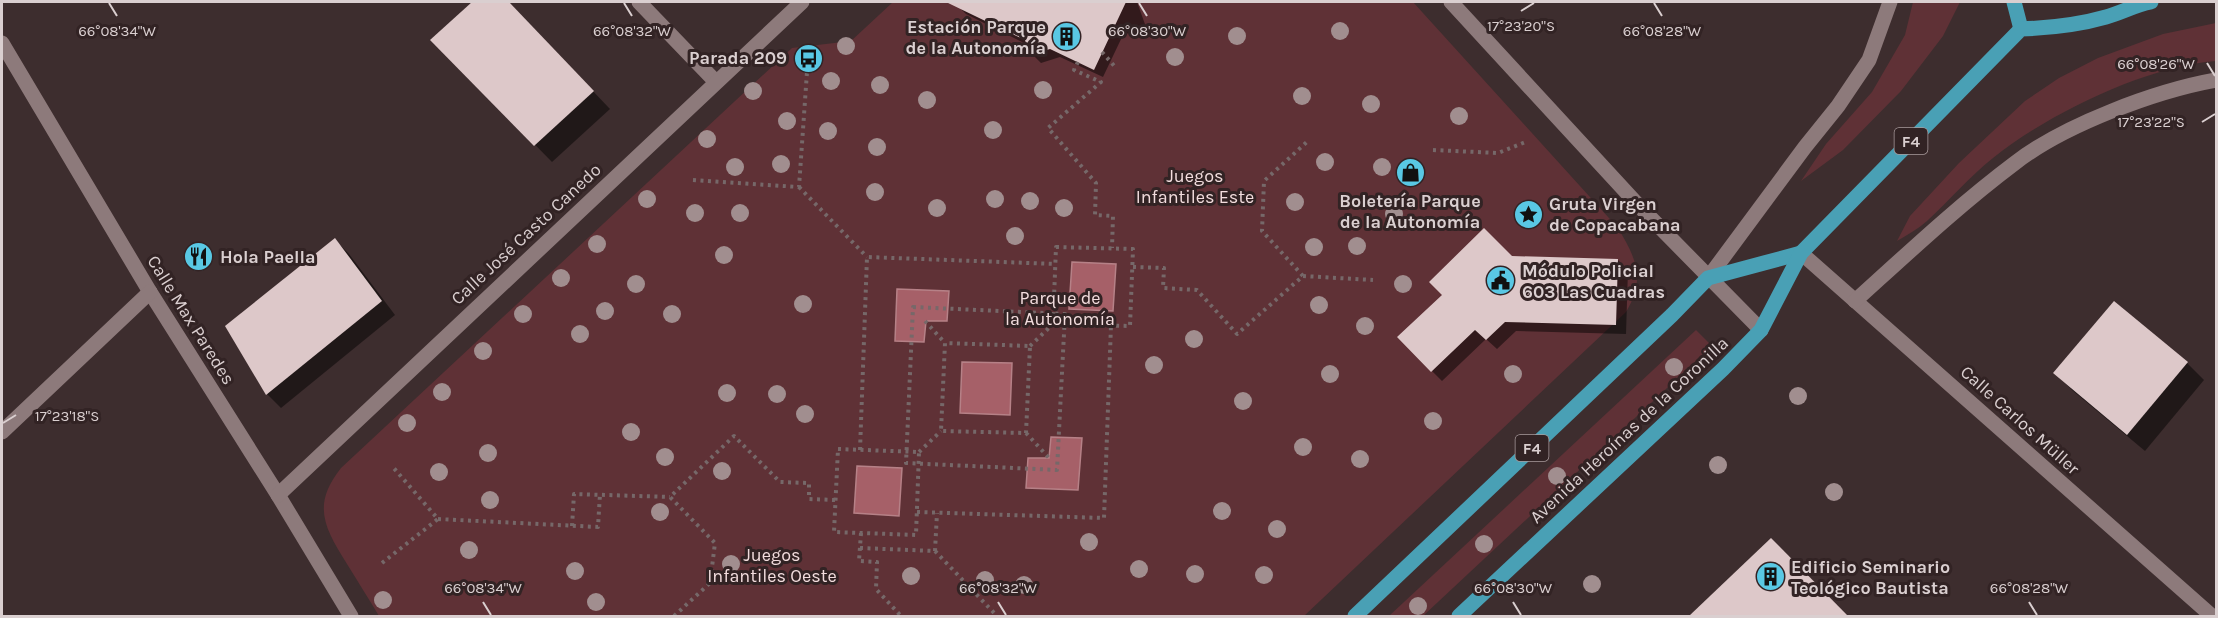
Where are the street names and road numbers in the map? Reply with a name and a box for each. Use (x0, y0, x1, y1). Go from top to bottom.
road number: F4 (1894, 128, 1928, 154)
street label: Calle José Casto Canedo (446, 159, 606, 309)
street label: Calle Max Paredes (142, 251, 240, 389)
street label: Avenida Heroínas de la Coronilla (1525, 332, 1733, 528)
street label: Calle Carlos Müller (1956, 361, 2084, 480)
road number: F4 (1516, 435, 1549, 461)

